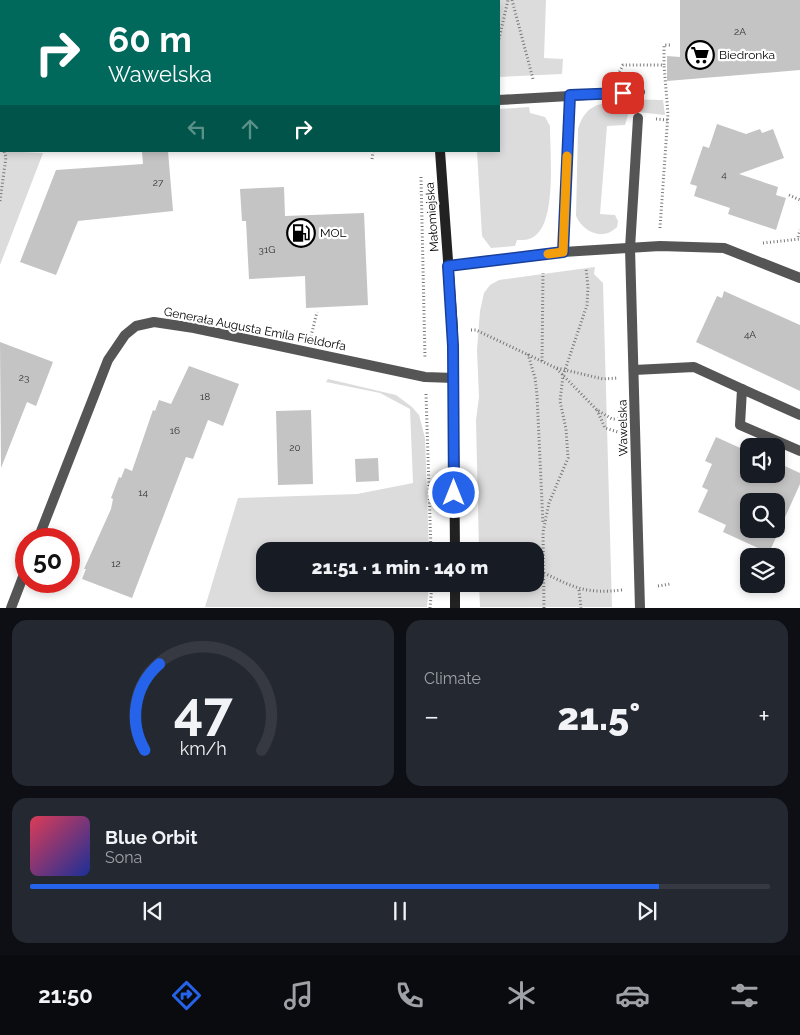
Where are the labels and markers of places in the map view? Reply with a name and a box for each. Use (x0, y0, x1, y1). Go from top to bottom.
supermarket icon: Biedronka (685, 40, 715, 70)
place label: Biedronka (719, 48, 775, 62)
pin (602, 72, 644, 114)
fuel station icon: MOL (286, 218, 316, 248)
place label: MOL (320, 226, 347, 240)

